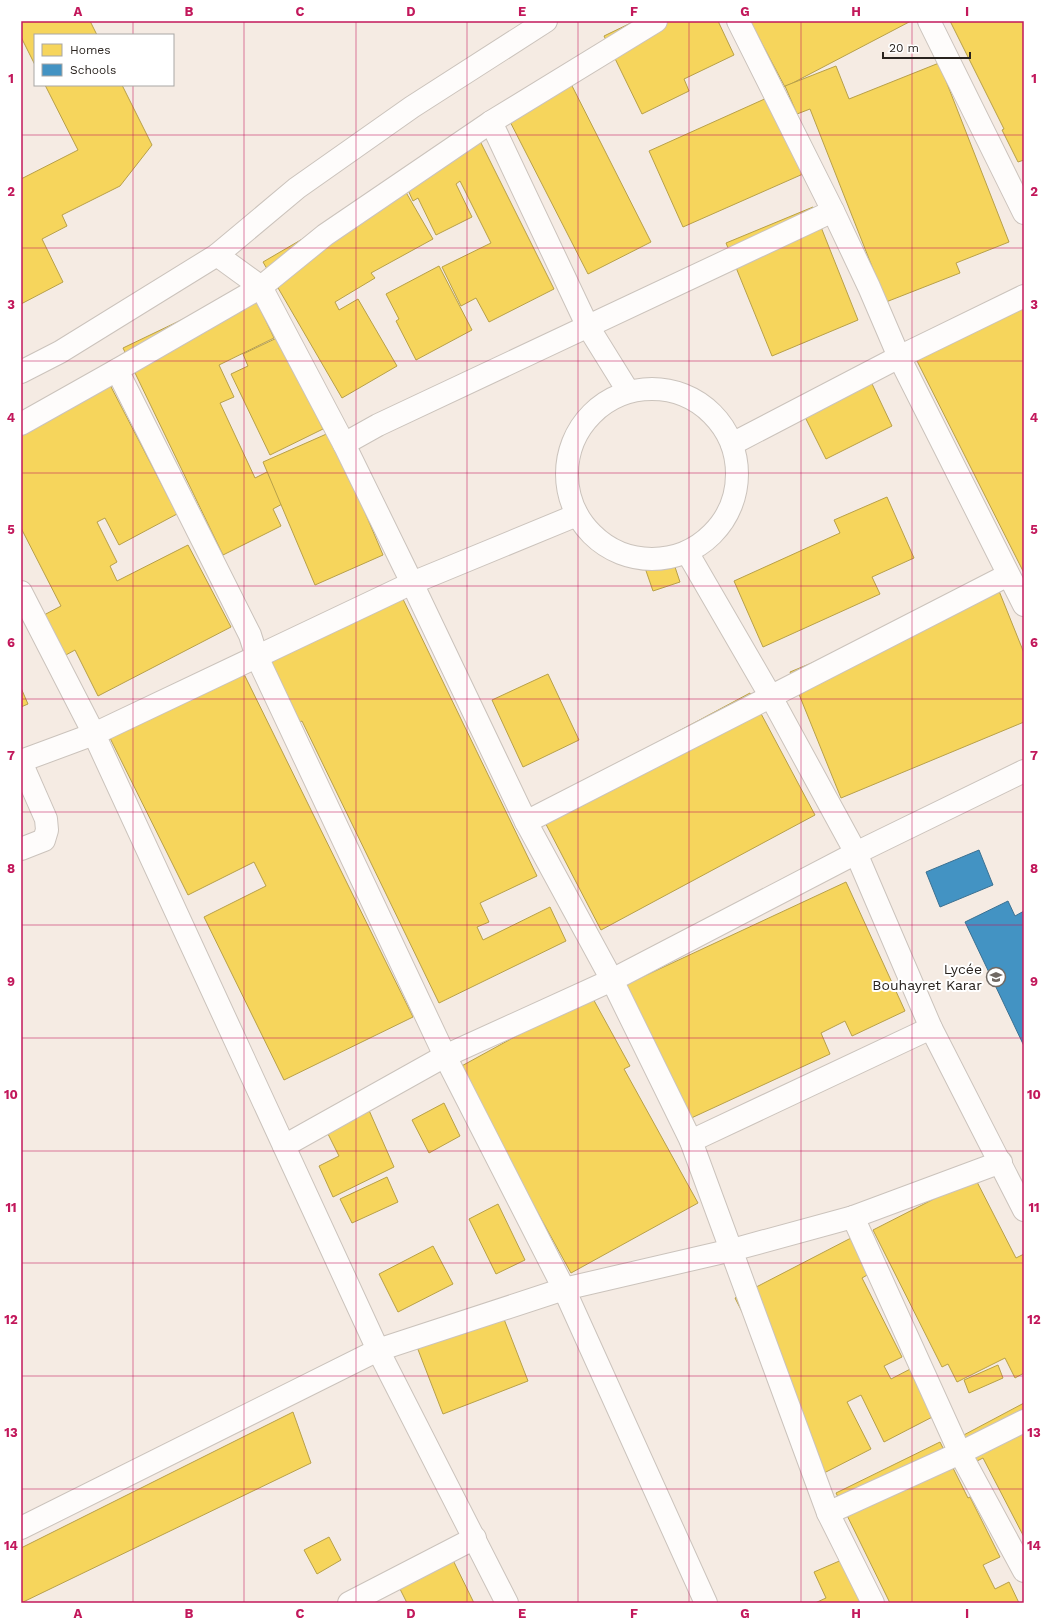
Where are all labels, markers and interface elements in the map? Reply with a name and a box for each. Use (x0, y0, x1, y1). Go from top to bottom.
text: A (74, 4, 83, 19)
text: B (185, 4, 194, 19)
text: C (296, 4, 305, 19)
text: D (406, 4, 416, 19)
text: E (518, 4, 526, 19)
text: F (630, 4, 638, 19)
text: G (740, 4, 750, 19)
text: H (851, 4, 861, 19)
text: I (965, 4, 969, 19)
legend (34, 34, 174, 86)
scale bar (883, 34, 970, 60)
text: 20 m (889, 41, 919, 55)
text: Homes (70, 43, 111, 57)
text: Schools (70, 63, 116, 77)
text: 1 (8, 71, 14, 86)
text: 1 (1031, 71, 1037, 86)
text: 2 (7, 184, 15, 199)
text: 2 (1030, 184, 1038, 199)
text: 3 (7, 297, 15, 312)
text: 3 (1030, 297, 1038, 312)
text: 4 (7, 410, 16, 425)
text: 4 (1030, 410, 1039, 425)
text: 5 (7, 522, 15, 537)
text: 5 (1030, 522, 1038, 537)
text: 6 (7, 635, 15, 650)
text: 6 (1030, 635, 1038, 650)
text: 7 (7, 748, 15, 763)
text: 7 (1030, 748, 1038, 763)
text: 8 (7, 861, 15, 876)
text: 8 (1030, 861, 1038, 876)
place label: Lycée Bouhayret Karar (872, 961, 982, 993)
school or university icon: Lycée Bouhayret Karar (985, 966, 1007, 988)
text: 9 (7, 974, 15, 989)
text: 9 (1030, 974, 1038, 989)
text: 10 (4, 1087, 18, 1102)
text: 10 (1027, 1087, 1041, 1102)
text: 11 (5, 1200, 17, 1215)
text: 11 (1028, 1200, 1040, 1215)
text: 12 (4, 1312, 18, 1327)
text: 12 (1027, 1312, 1041, 1327)
text: 13 (4, 1425, 18, 1440)
text: 13 (1027, 1425, 1041, 1440)
text: 14 (4, 1538, 19, 1553)
text: 14 (1027, 1538, 1042, 1553)
text: A (74, 1606, 83, 1621)
text: B (185, 1606, 194, 1621)
text: C (296, 1606, 305, 1621)
text: D (406, 1606, 416, 1621)
text: E (518, 1606, 526, 1621)
text: F (630, 1606, 638, 1621)
text: G (740, 1606, 750, 1621)
text: H (851, 1606, 861, 1621)
text: I (965, 1606, 969, 1621)

